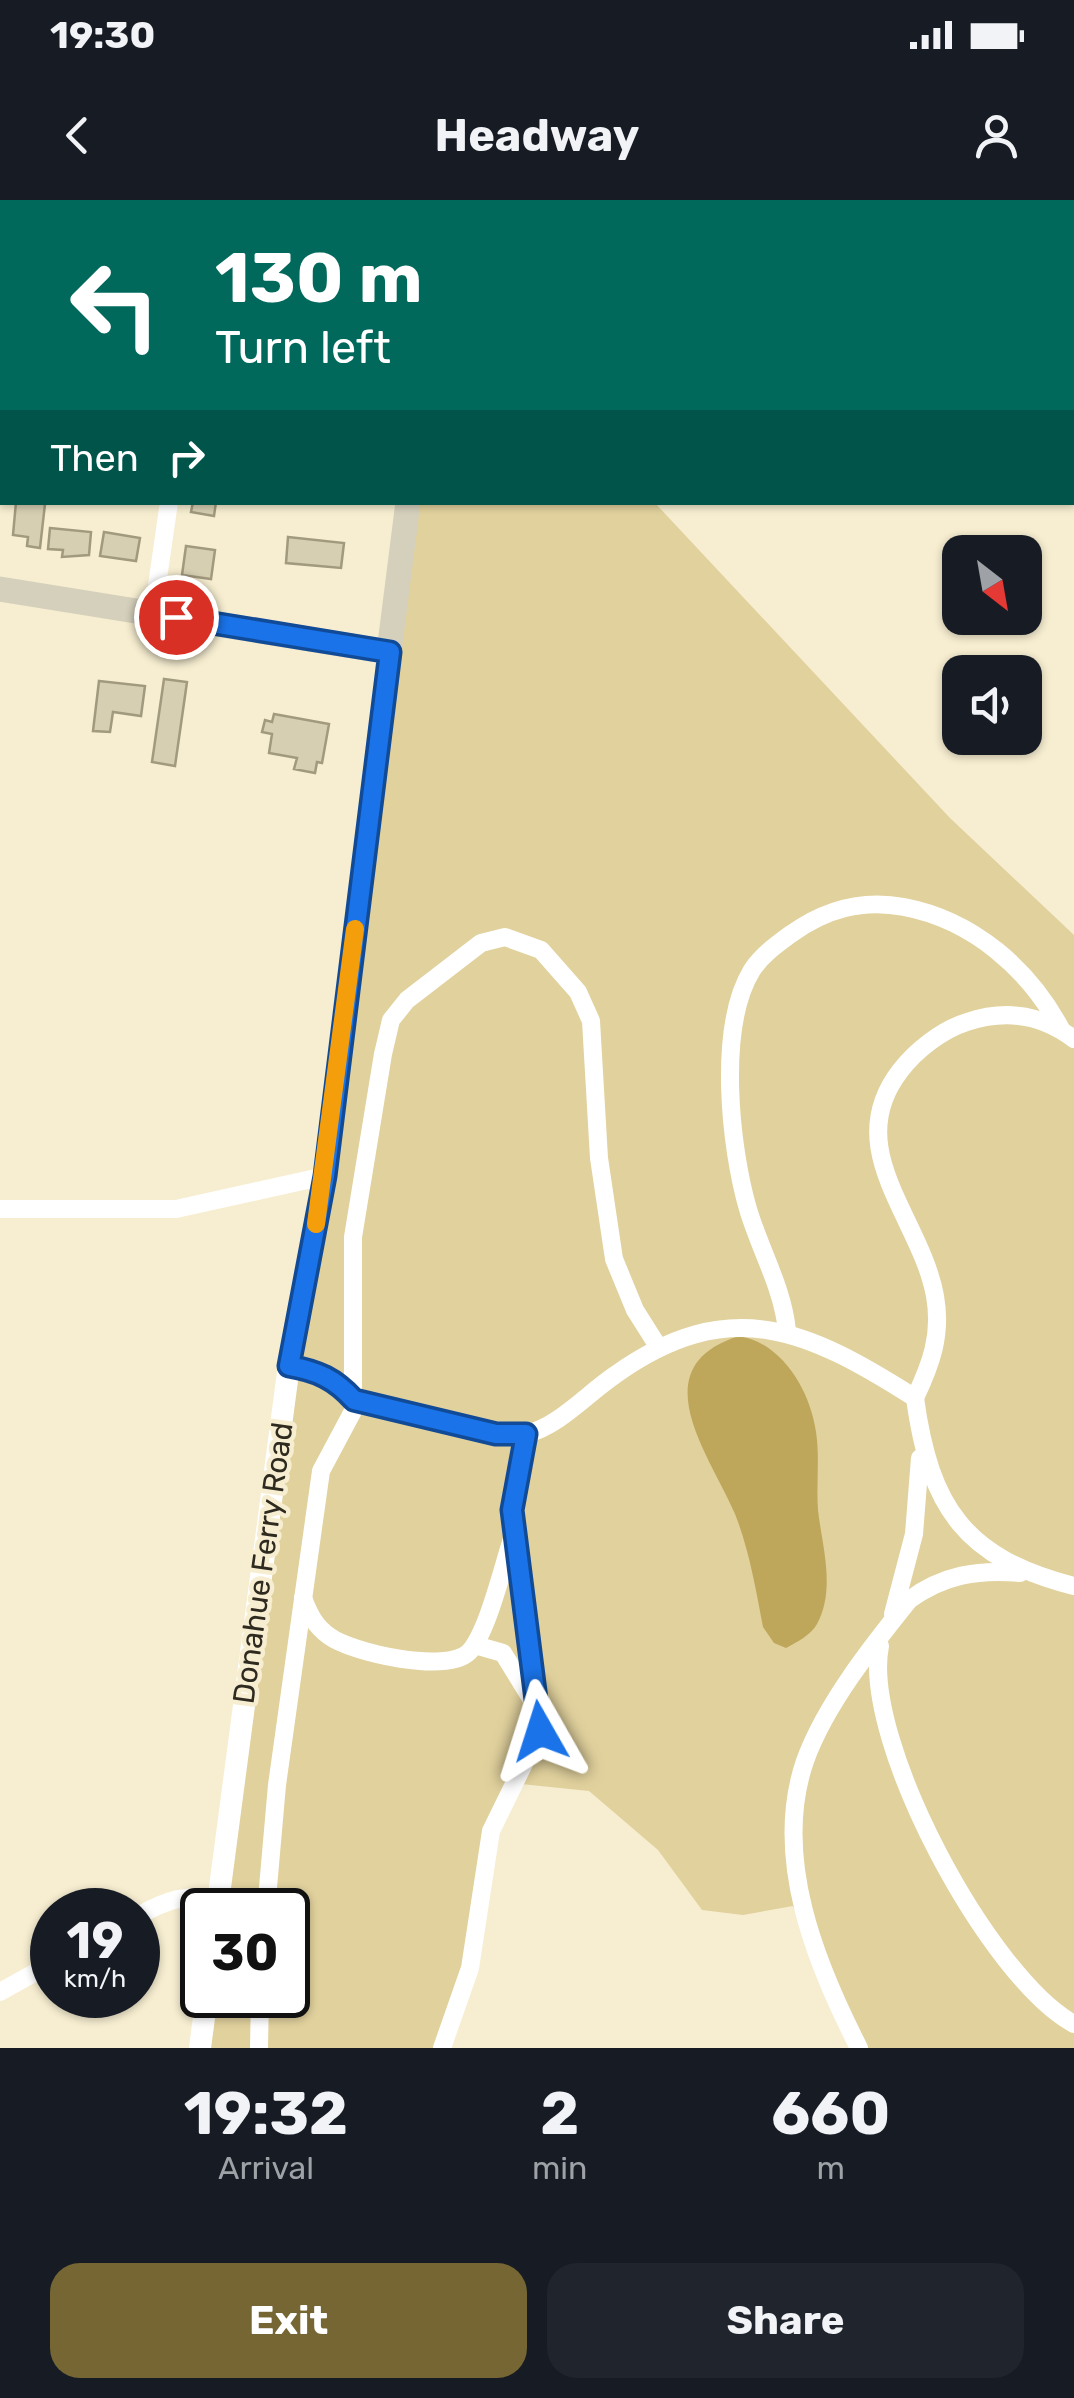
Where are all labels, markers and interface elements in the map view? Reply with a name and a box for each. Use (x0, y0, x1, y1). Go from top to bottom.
text: 19:30 (50, 12, 155, 58)
icon: back (50, 108, 105, 163)
icon: person (969, 108, 1024, 163)
text: Headway (435, 109, 639, 162)
text: 130 m (215, 237, 423, 320)
icon: left (50, 240, 180, 370)
text: Turn left (215, 321, 391, 374)
icon: right (159, 430, 214, 485)
text: Then (50, 435, 139, 481)
north arrow (942, 535, 1042, 635)
map controls (942, 535, 1042, 755)
pin (134, 575, 219, 660)
icon: arrive (149, 590, 204, 645)
button: sound (942, 655, 1042, 755)
street label: Donahue Ferry Road (225, 1420, 301, 1706)
position arrow (488, 1679, 592, 1783)
speed limit sign: 30 (180, 1888, 310, 2018)
text: 19 (67, 1911, 123, 1971)
text: km/h (64, 1964, 126, 1993)
text: 19:32 (184, 2078, 348, 2149)
text: 2 (540, 2078, 579, 2149)
text: 660 (771, 2078, 890, 2149)
text: Arrival (218, 2149, 314, 2187)
text: min (532, 2149, 588, 2187)
text: m (817, 2149, 845, 2187)
button: Exit (50, 2263, 527, 2378)
button: Share (547, 2263, 1024, 2378)

